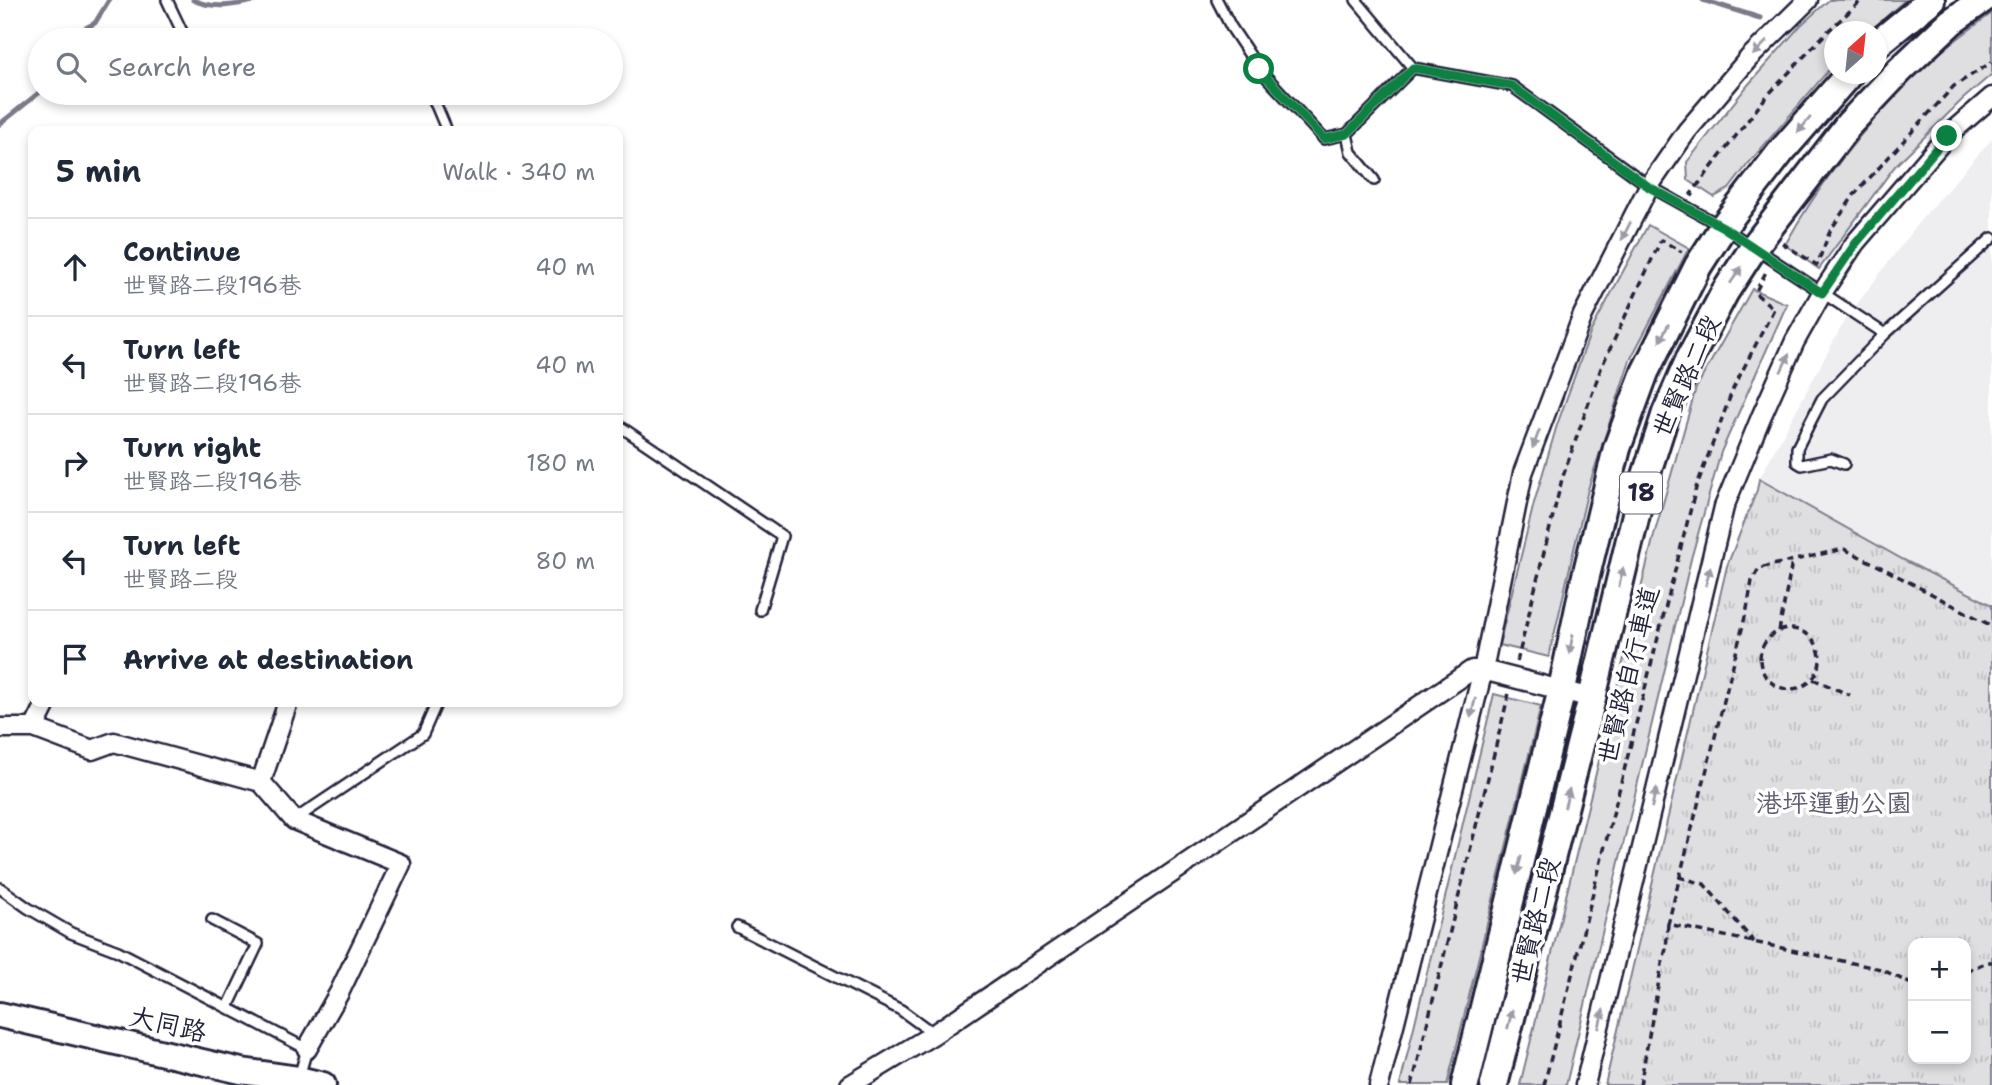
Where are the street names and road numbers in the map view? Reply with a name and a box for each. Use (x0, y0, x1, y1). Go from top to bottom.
street label: 世賢路二段 (1643, 309, 1728, 442)
road number: 18 (1620, 472, 1662, 514)
street label: 世賢路自行車道 (1589, 582, 1667, 767)
street label: 世賢路二段 (1502, 854, 1567, 988)
street label: 大同路 (126, 998, 210, 1049)

